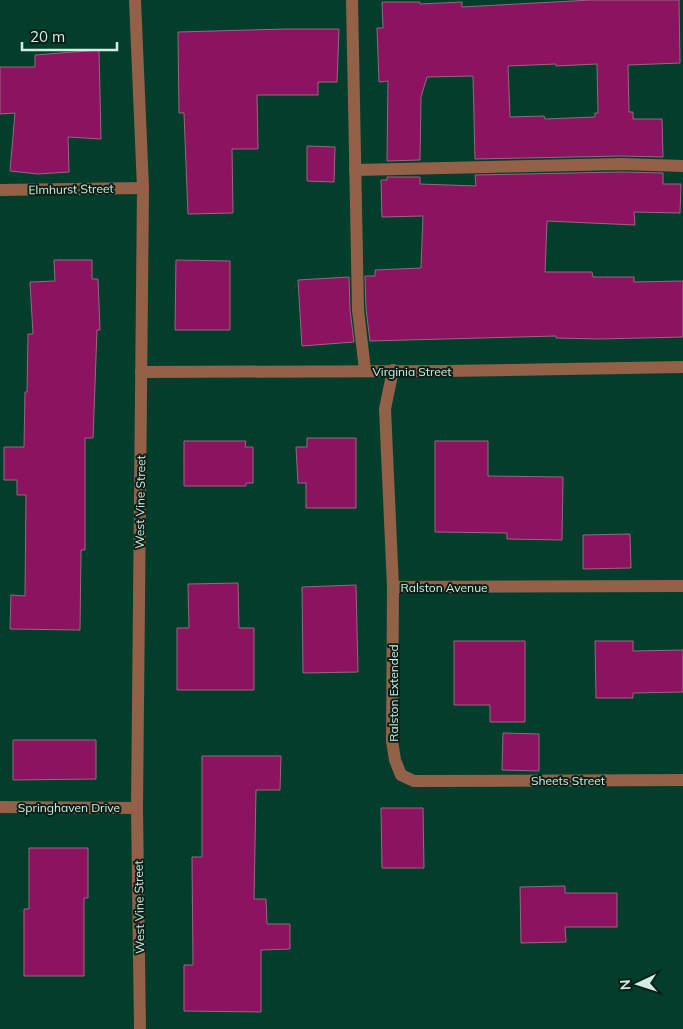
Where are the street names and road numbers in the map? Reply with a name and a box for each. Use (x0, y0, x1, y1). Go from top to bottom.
street label: Elmhurst Street (28, 181, 114, 197)
street label: Virginia Street (372, 364, 452, 379)
street label: West Vine Street (132, 455, 148, 549)
street label: Ralston Avenue (400, 580, 488, 595)
street label: Ralston Extended (386, 644, 401, 742)
street label: Sheets Street (531, 773, 605, 788)
street label: Springhaven Drive (18, 800, 120, 815)
street label: West Vine Street (131, 860, 147, 954)

